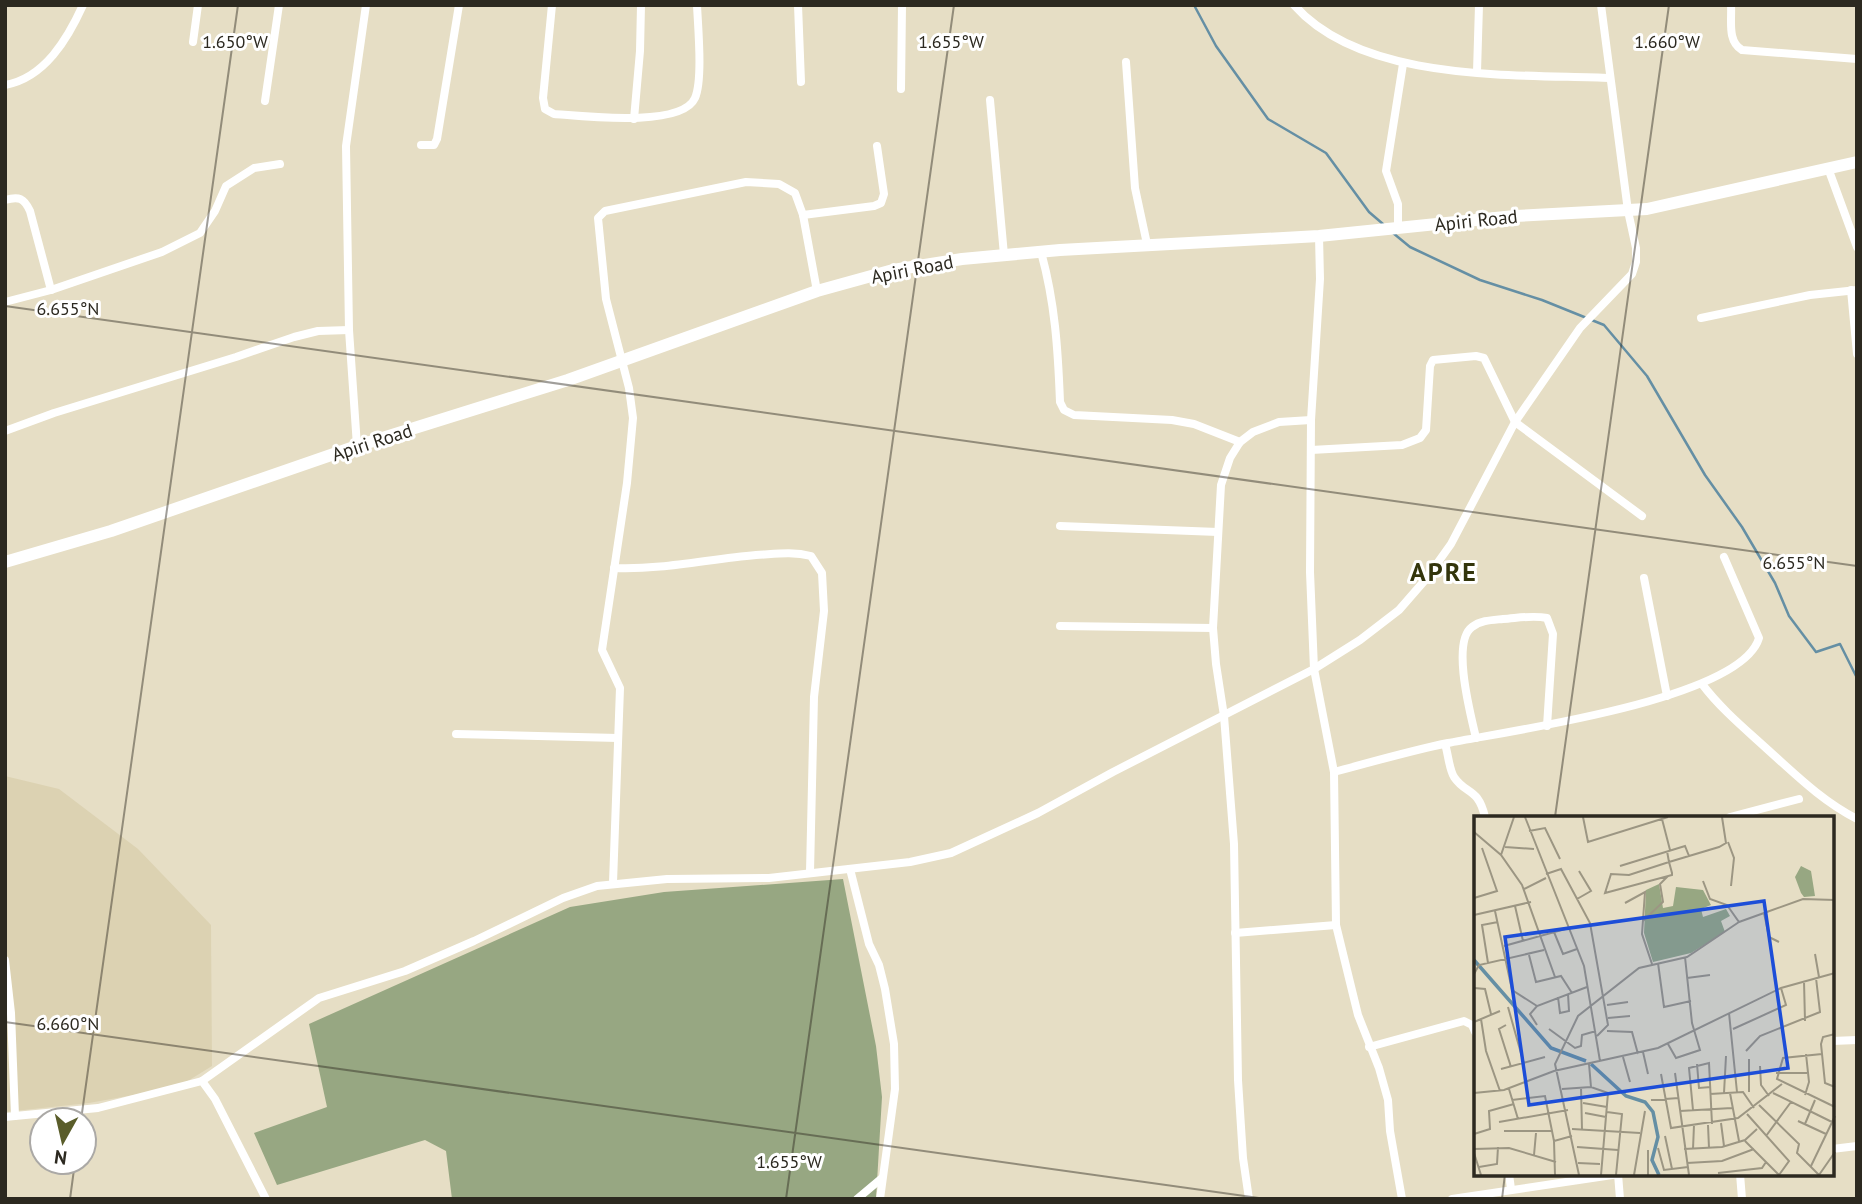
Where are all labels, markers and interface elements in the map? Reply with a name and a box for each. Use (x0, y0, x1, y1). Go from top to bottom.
text: 1.650°W (202, 30, 268, 53)
text: 1.655°W (918, 30, 984, 53)
text: 1.660°W (1634, 30, 1700, 53)
street label: Apiri Road (1433, 204, 1519, 236)
street label: Apiri Road (869, 249, 955, 289)
text: 6.655°N (37, 297, 99, 320)
street label: Apiri Road (329, 418, 415, 466)
text: 6.655°N (1763, 551, 1825, 574)
district label: APRE (1410, 555, 1478, 588)
inset map (1474, 816, 1834, 1176)
text: 6.660°N (37, 1012, 99, 1035)
north arrow (28, 1106, 98, 1176)
text: N (53, 1145, 68, 1171)
text: 1.655°W (756, 1150, 822, 1173)

